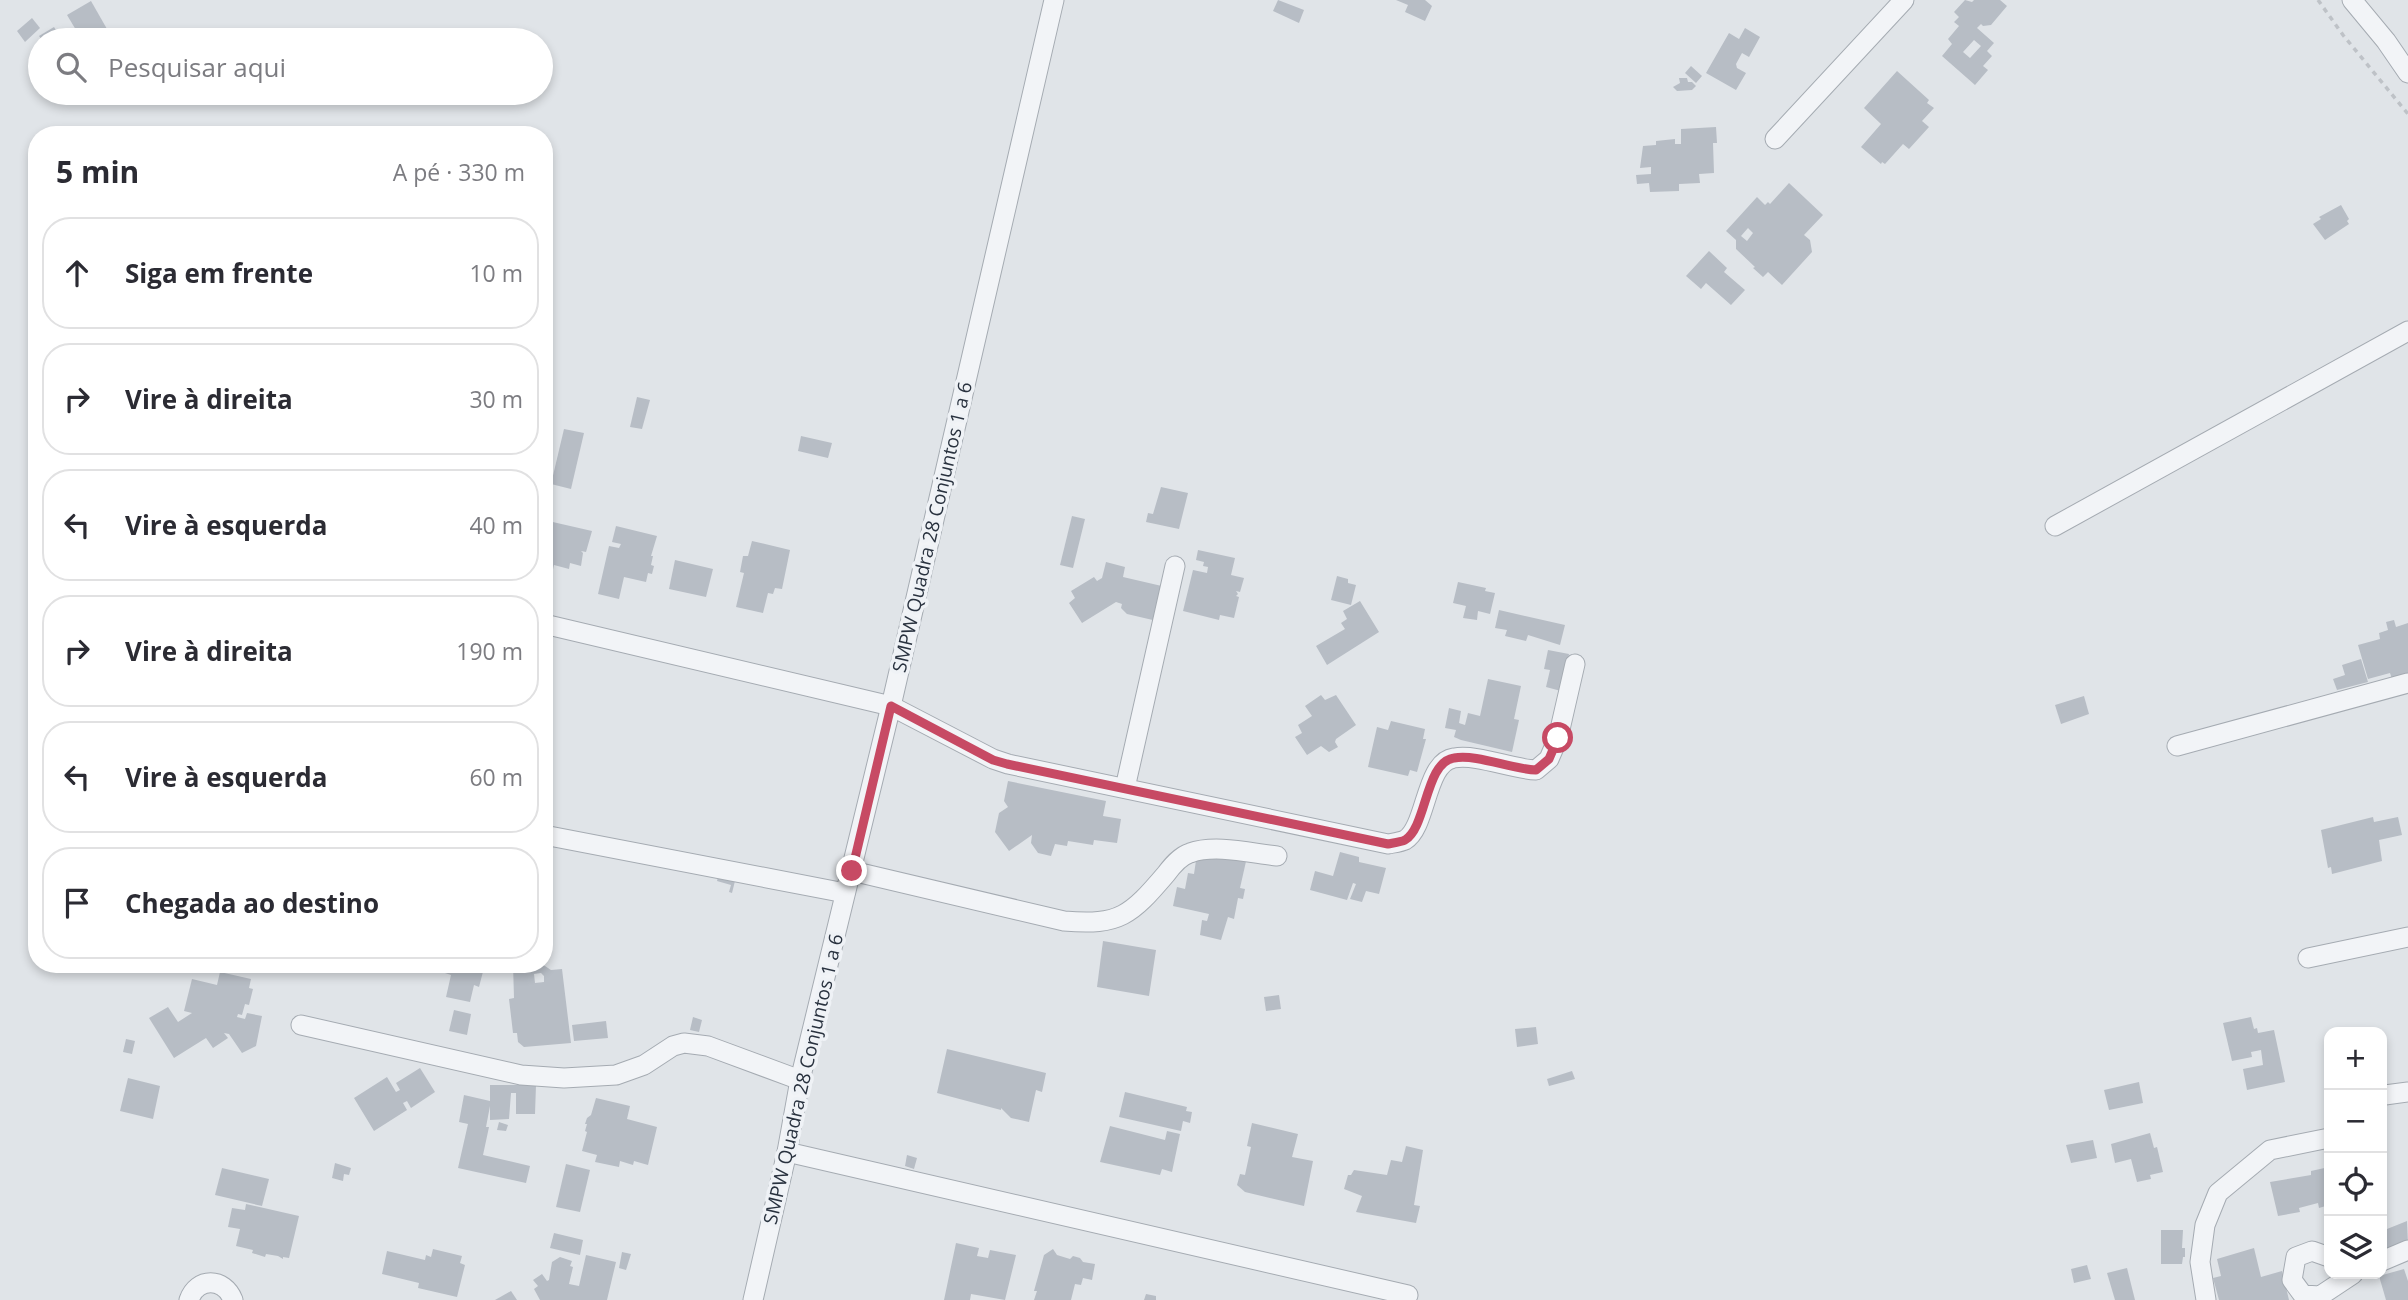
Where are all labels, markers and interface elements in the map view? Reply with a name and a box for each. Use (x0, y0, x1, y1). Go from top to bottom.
search box (28, 28, 553, 105)
icon: search (52, 48, 90, 86)
text: Pesquisar aqui (108, 49, 286, 85)
text: 5 min (56, 151, 139, 192)
text: A pé · 330 m (393, 156, 525, 188)
icon: ahead (58, 254, 96, 292)
text: Siga em frente (125, 255, 313, 291)
text: 10 m (469, 257, 523, 289)
street label: SMPW Quadra 28 Conjuntos 1 a 6 (886, 379, 978, 675)
icon: right (58, 380, 96, 418)
text: Vire à direita (125, 381, 293, 417)
text: 30 m (469, 383, 523, 415)
icon: left (58, 506, 96, 544)
text: Vire à esquerda (125, 507, 327, 543)
text: 40 m (469, 509, 523, 541)
icon: right (58, 632, 96, 670)
text: Vire à direita (125, 633, 293, 669)
text: 190 m (456, 635, 523, 667)
route start (1542, 722, 1573, 753)
icon: left (58, 758, 96, 796)
text: Vire à esquerda (125, 759, 327, 795)
text: 60 m (469, 761, 523, 793)
route end (836, 855, 867, 886)
icon: arrive (58, 884, 96, 922)
text: Chegada ao destino (125, 885, 379, 921)
street label: SMPW Quadra 28 Conjuntos 1 a 6 (757, 931, 849, 1227)
map controls (2324, 1027, 2387, 1279)
button: + (2324, 1027, 2387, 1090)
button: − (2324, 1090, 2387, 1153)
button: locate (2324, 1153, 2387, 1216)
button: layers (2324, 1216, 2387, 1279)

